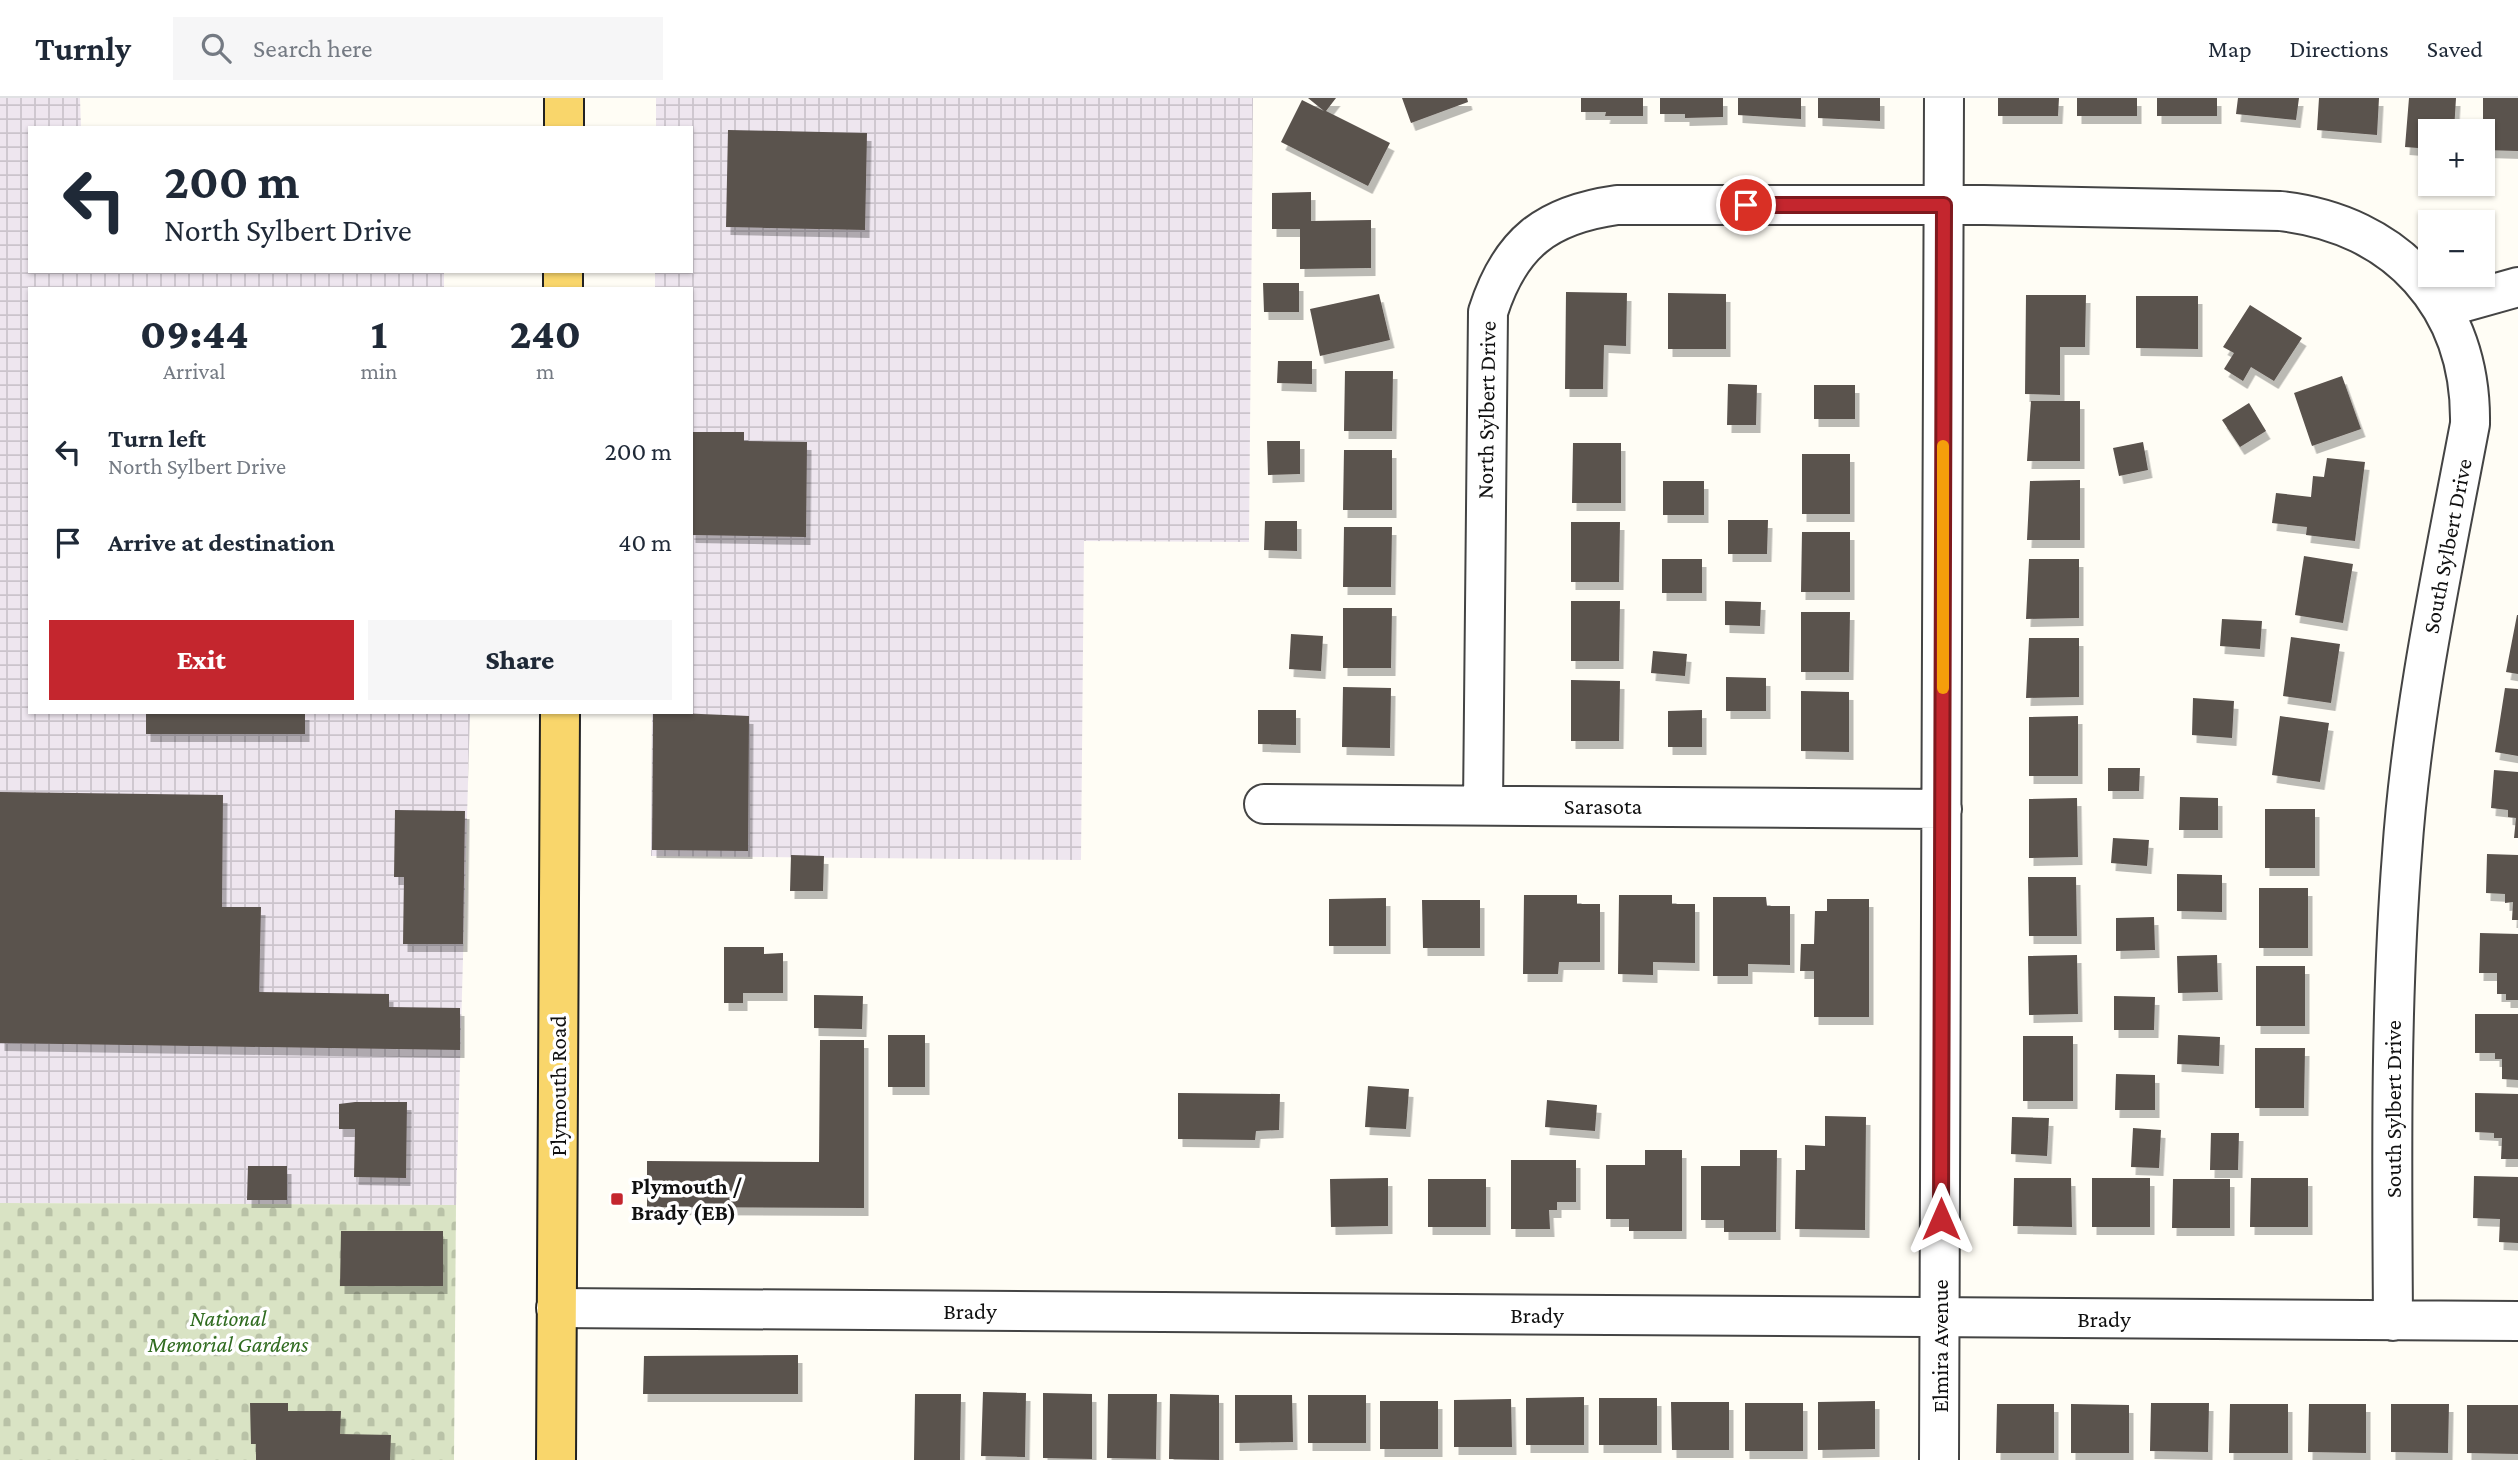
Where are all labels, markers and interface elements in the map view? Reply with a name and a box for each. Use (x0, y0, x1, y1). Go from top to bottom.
search box (173, 17, 663, 80)
icon: search (197, 29, 235, 67)
text: Turnly (35, 30, 131, 67)
text: Search here (253, 34, 372, 63)
text: Map (2208, 35, 2252, 62)
text: Directions (2290, 35, 2389, 62)
text: Saved (2427, 35, 2483, 62)
map controls (2418, 119, 2495, 287)
button: + (2418, 119, 2495, 196)
icon: left (49, 154, 140, 245)
text: 200 m (164, 154, 299, 209)
pin (1716, 175, 1776, 235)
icon: arrive (1727, 186, 1765, 224)
button: − (2418, 210, 2495, 287)
text: North Sylbert Drive (164, 212, 412, 248)
text: 09:44 (140, 310, 249, 357)
text: 1 (371, 310, 387, 357)
text: 240 (510, 310, 581, 357)
street label: North Sylbert Drive (1471, 321, 1501, 499)
text: Arrival (163, 358, 226, 384)
text: min (361, 358, 397, 384)
text: m (536, 358, 554, 384)
text: Turn left (108, 424, 206, 453)
icon: left (49, 433, 87, 471)
text: 200 m (604, 437, 672, 466)
text: North Sylbert Drive (108, 453, 286, 479)
street label: South Sylbert Drive (2417, 456, 2477, 636)
icon: arrive (49, 524, 87, 562)
text: Arrive at destination (108, 528, 335, 557)
text: 40 m (618, 528, 672, 557)
button: Exit (49, 620, 354, 700)
button: Share (368, 620, 672, 700)
street label: Sarasota (1564, 793, 1643, 819)
street label: Plymouth Road (545, 1015, 571, 1157)
street label: South Sylbert Drive (2380, 1020, 2406, 1198)
place label: Plymouth / Brady (EB) (631, 1173, 742, 1226)
position arrow (1904, 1182, 1978, 1256)
marker: Plymouth / Brady (EB) (609, 1191, 625, 1207)
street label: Elmira Avenue (1927, 1279, 1953, 1413)
street label: Brady (943, 1298, 997, 1324)
street label: Brady (1510, 1302, 1564, 1328)
park label: National Memorial Gardens (147, 1305, 309, 1357)
street label: Brady (2077, 1306, 2131, 1332)

